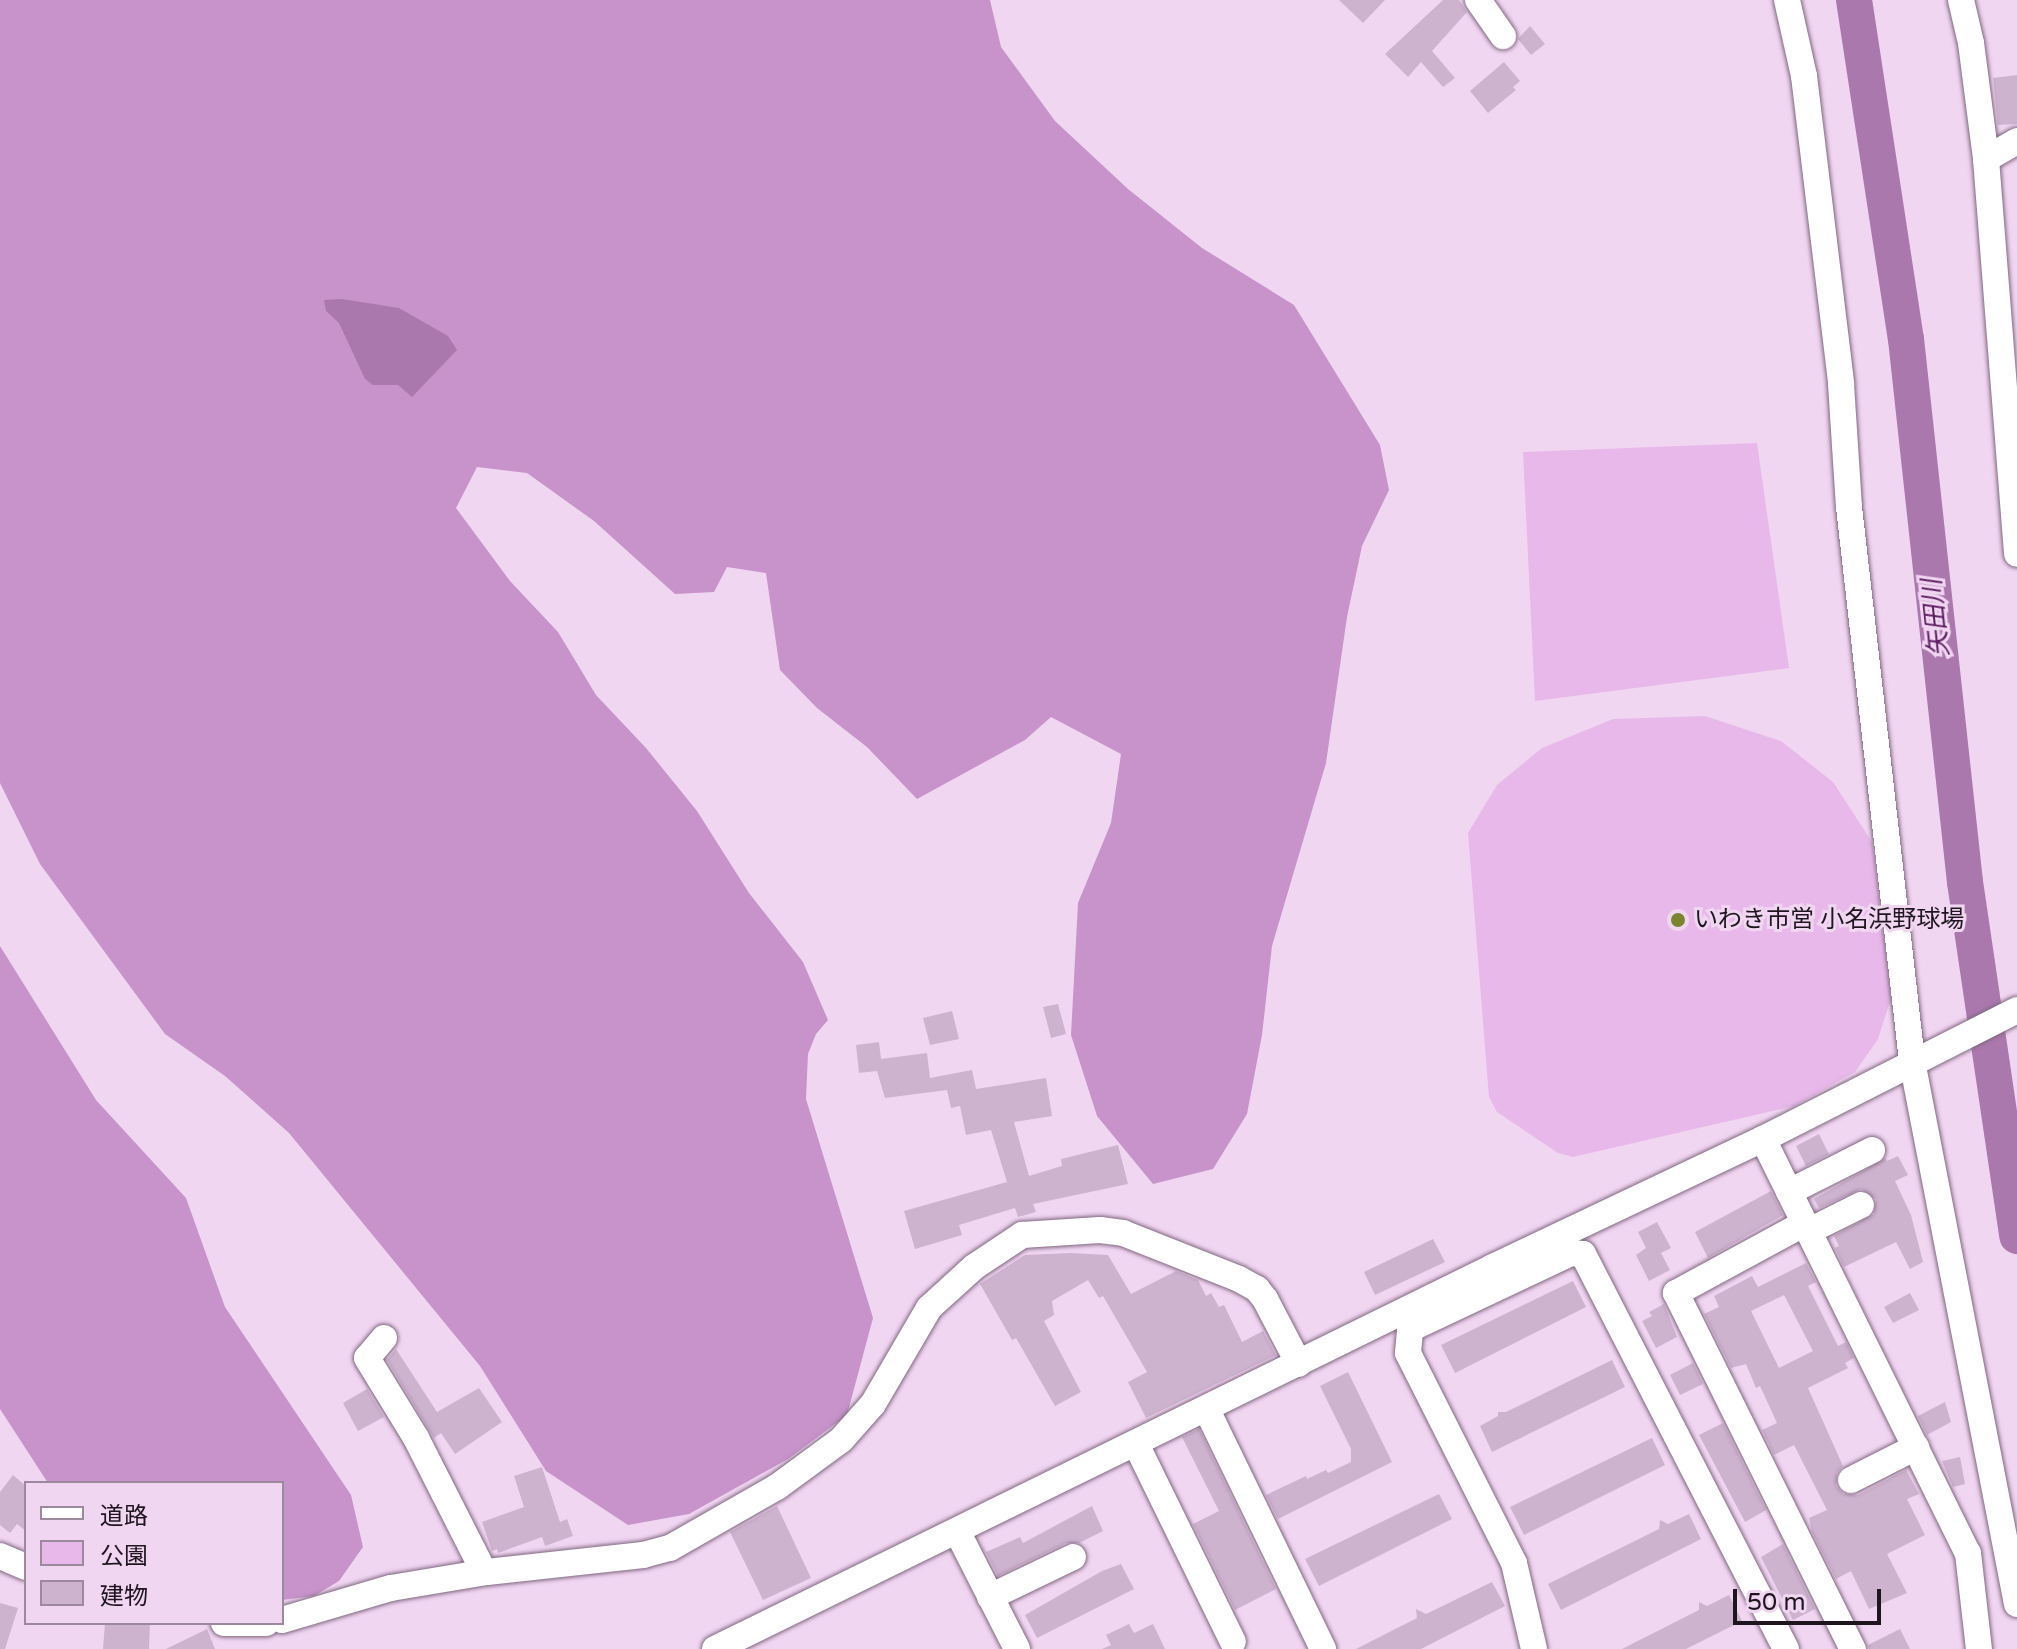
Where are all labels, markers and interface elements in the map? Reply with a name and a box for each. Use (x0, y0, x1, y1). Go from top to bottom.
water label: 矢田川 (1916, 578, 1956, 658)
place label: いわき市営 小名浜野球場 (1694, 906, 1964, 934)
marker: いわき市営 小名浜野球場 (1669, 911, 1687, 929)
legend (24, 1481, 284, 1625)
text: 道路 (100, 1502, 148, 1531)
text: 公園 (100, 1542, 148, 1571)
scale bar (1737, 1573, 1885, 1623)
text: 建物 (100, 1582, 148, 1611)
text: 50 m (1747, 1588, 1805, 1617)

